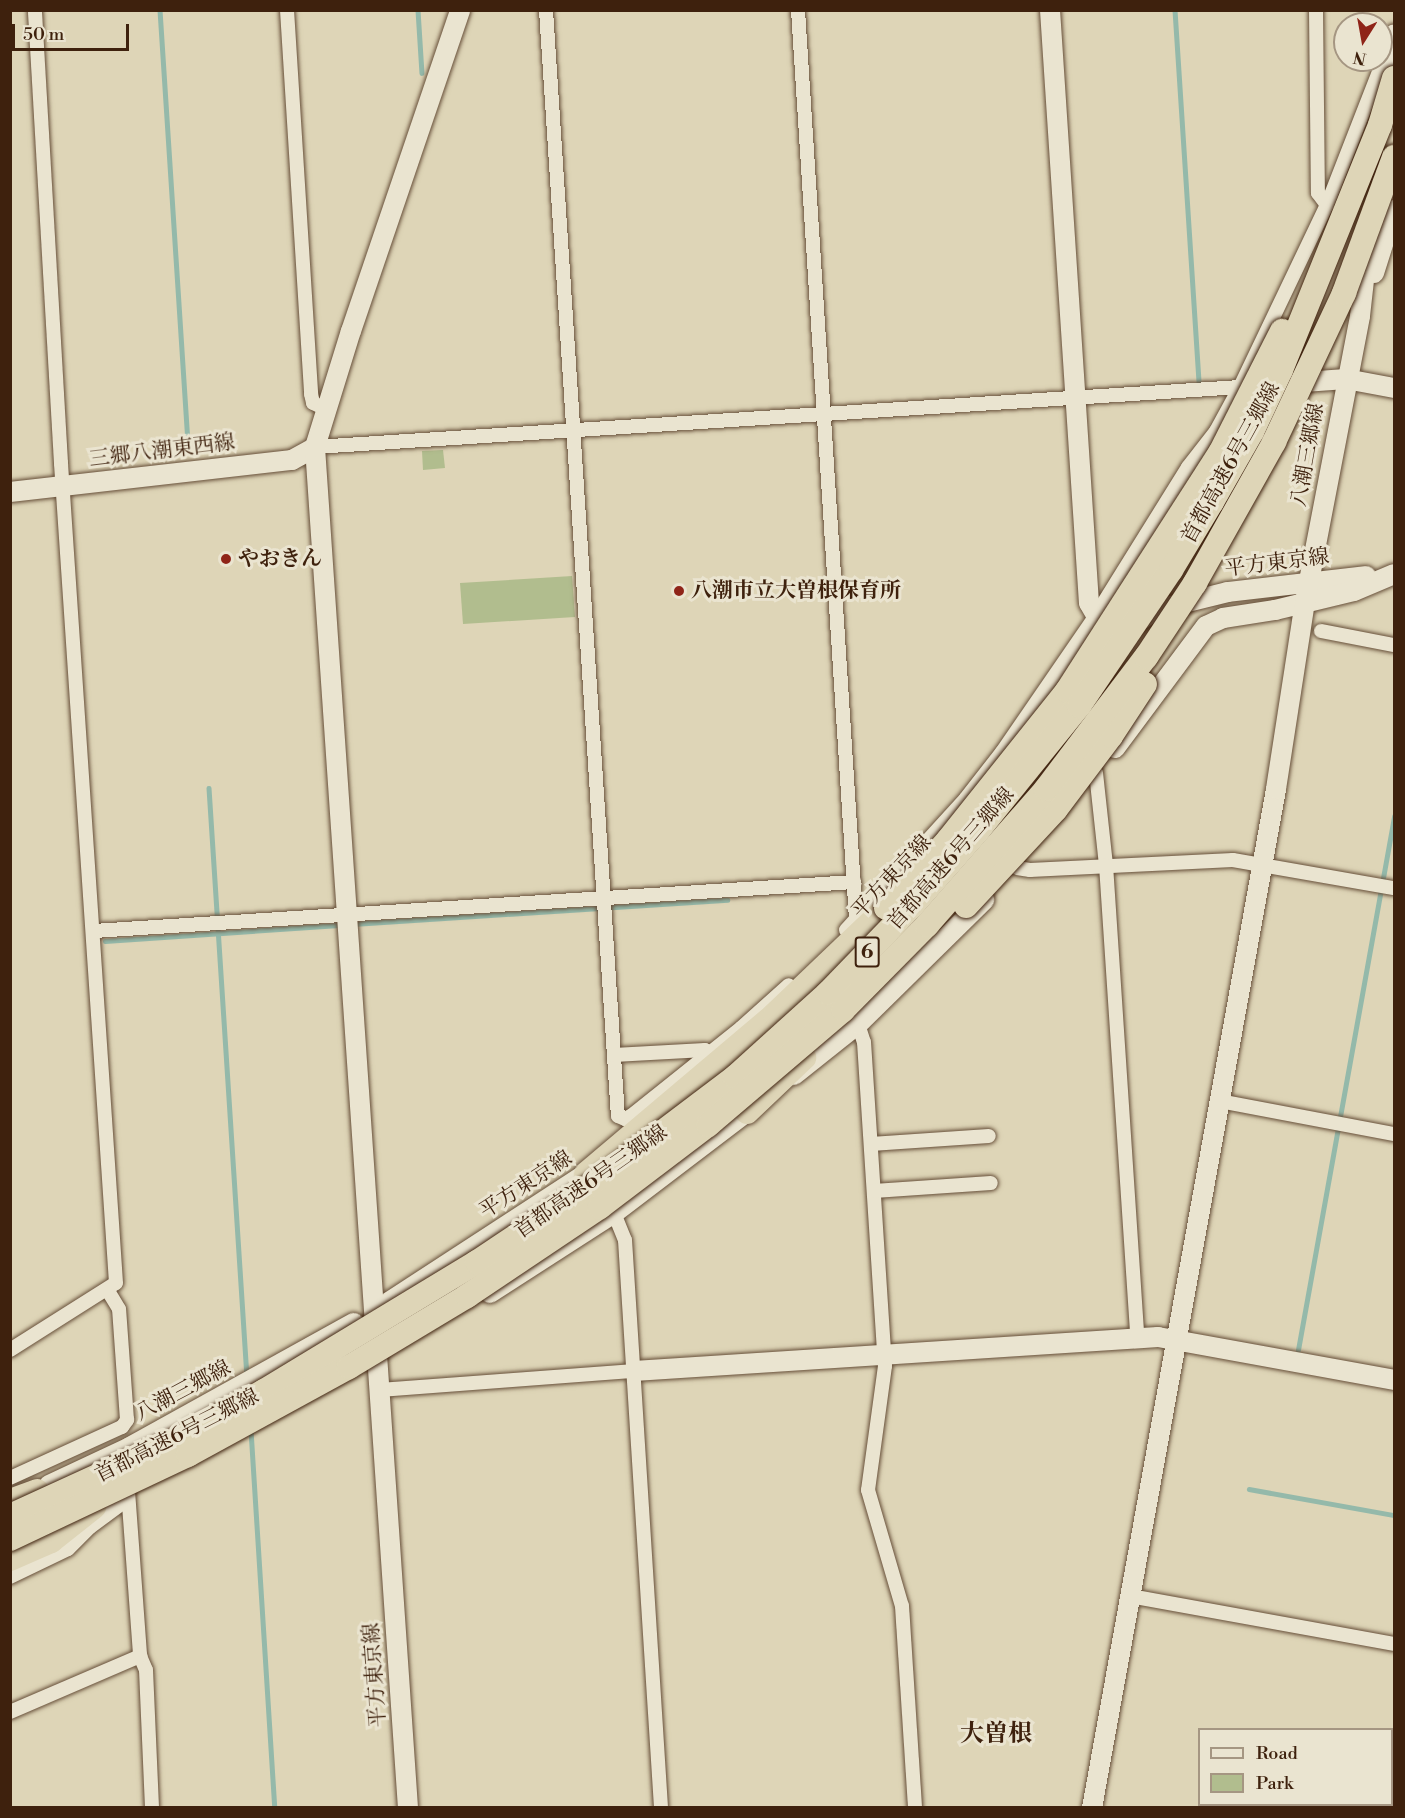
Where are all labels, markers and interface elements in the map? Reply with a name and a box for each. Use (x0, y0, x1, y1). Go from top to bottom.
scale bar (15, 12, 132, 50)
north arrow (1333, 12, 1393, 72)
text: 50 m (23, 23, 64, 46)
text: N (1352, 47, 1368, 69)
street label: 首都高速6号三郷線 (1176, 378, 1286, 548)
street label: 八潮三郷線 (1286, 401, 1330, 509)
street label: 三郷八潮東西線 (88, 430, 236, 472)
street label: 平方東京線 (1223, 544, 1331, 582)
place label: やおきん (238, 546, 322, 572)
marker: やおきん (219, 552, 233, 566)
place label: 八潮市立大曽根保育所 (691, 578, 901, 604)
marker: 八潮市立大曽根保育所 (672, 584, 686, 598)
street label: 首都高速6号三郷線 (882, 783, 1020, 935)
street label: 平方東京線 (847, 830, 937, 924)
road number: 6 (854, 935, 880, 969)
street label: 首都高速6号三郷線 (510, 1120, 672, 1244)
street label: 平方東京線 (475, 1146, 577, 1224)
street label: 八潮三郷線 (131, 1355, 235, 1427)
street label: 首都高速6号三郷線 (91, 1384, 263, 1488)
street label: 平方東京線 (359, 1622, 391, 1728)
district label: 大曽根 (960, 1721, 1032, 1749)
legend (1198, 1728, 1393, 1806)
text: Road (1256, 1742, 1298, 1765)
text: Park (1256, 1772, 1293, 1795)

